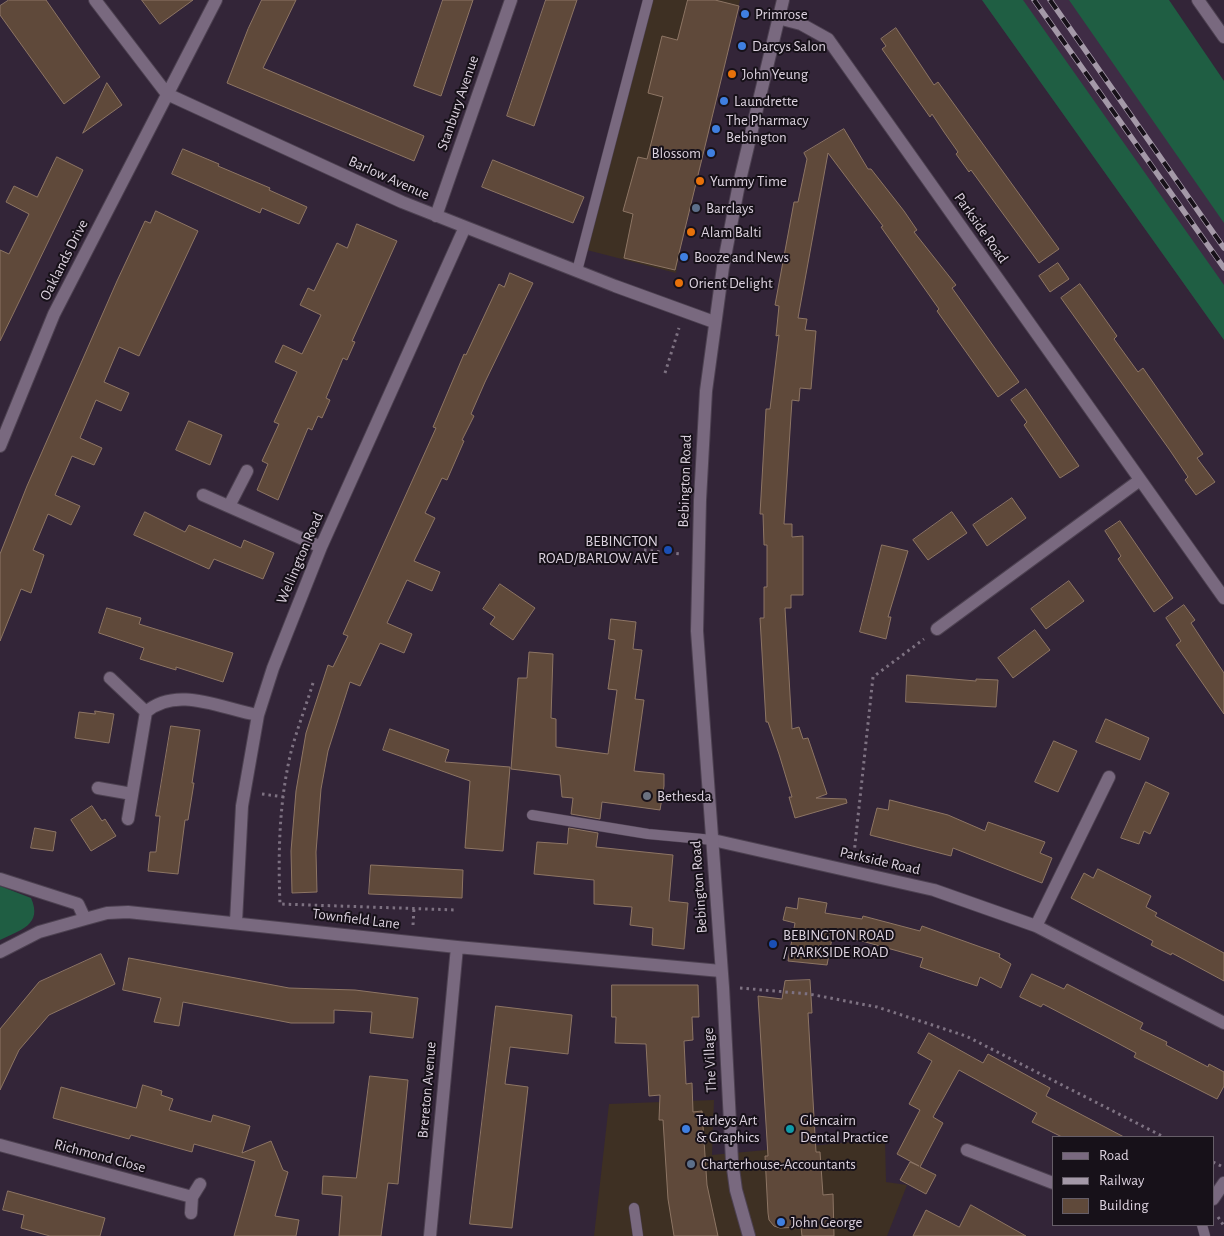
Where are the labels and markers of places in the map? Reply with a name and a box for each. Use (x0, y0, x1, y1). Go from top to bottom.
place label: Primrose (755, 5, 808, 23)
marker: Primrose (739, 8, 751, 20)
place label: Darcys Salon (752, 37, 826, 55)
marker: Darcys Salon (736, 40, 748, 52)
place label: John Yeung (742, 65, 808, 83)
marker: John Yeung (726, 68, 738, 80)
place label: Laundrette (734, 92, 798, 110)
marker: Laundrette (718, 95, 730, 107)
place label: The Pharmacy Bebington (726, 111, 809, 146)
marker: The Pharmacy Bebington (710, 123, 722, 135)
place label: Blossom (652, 144, 701, 162)
marker: Blossom (705, 147, 717, 159)
place label: Yummy Time (710, 172, 787, 190)
marker: Yummy Time (694, 175, 706, 187)
place label: Barclays (706, 199, 754, 217)
marker: Barclays (690, 202, 702, 214)
place label: Alam Balti (701, 223, 762, 241)
marker: Alam Balti (685, 226, 697, 238)
place label: Booze and News (694, 248, 789, 266)
marker: Booze and News (678, 251, 690, 263)
place label: Orient Delight (689, 274, 773, 292)
marker: Orient Delight (673, 277, 685, 289)
place label: BEBINGTON ROAD/BARLOW AVE (538, 532, 658, 567)
marker: BEBINGTON ROAD/BARLOW AVE (662, 544, 674, 556)
place label: Bethesda (657, 787, 712, 805)
marker: Bethesda (641, 790, 653, 802)
place label: BEBINGTON ROAD / PARKSIDE ROAD (783, 926, 894, 961)
marker: BEBINGTON ROAD / PARKSIDE ROAD (767, 938, 779, 950)
place label: Tarleys Art & Graphics (696, 1111, 760, 1146)
place label: Glencairn Dental Practice (800, 1111, 888, 1146)
marker: Tarleys Art & Graphics (680, 1123, 692, 1135)
marker: Glencairn Dental Practice (784, 1123, 796, 1135)
place label: Charterhouse-Accountants (701, 1155, 856, 1173)
marker: Charterhouse-Accountants (685, 1158, 697, 1170)
place label: John George (791, 1213, 862, 1231)
marker: John George (775, 1216, 787, 1228)

